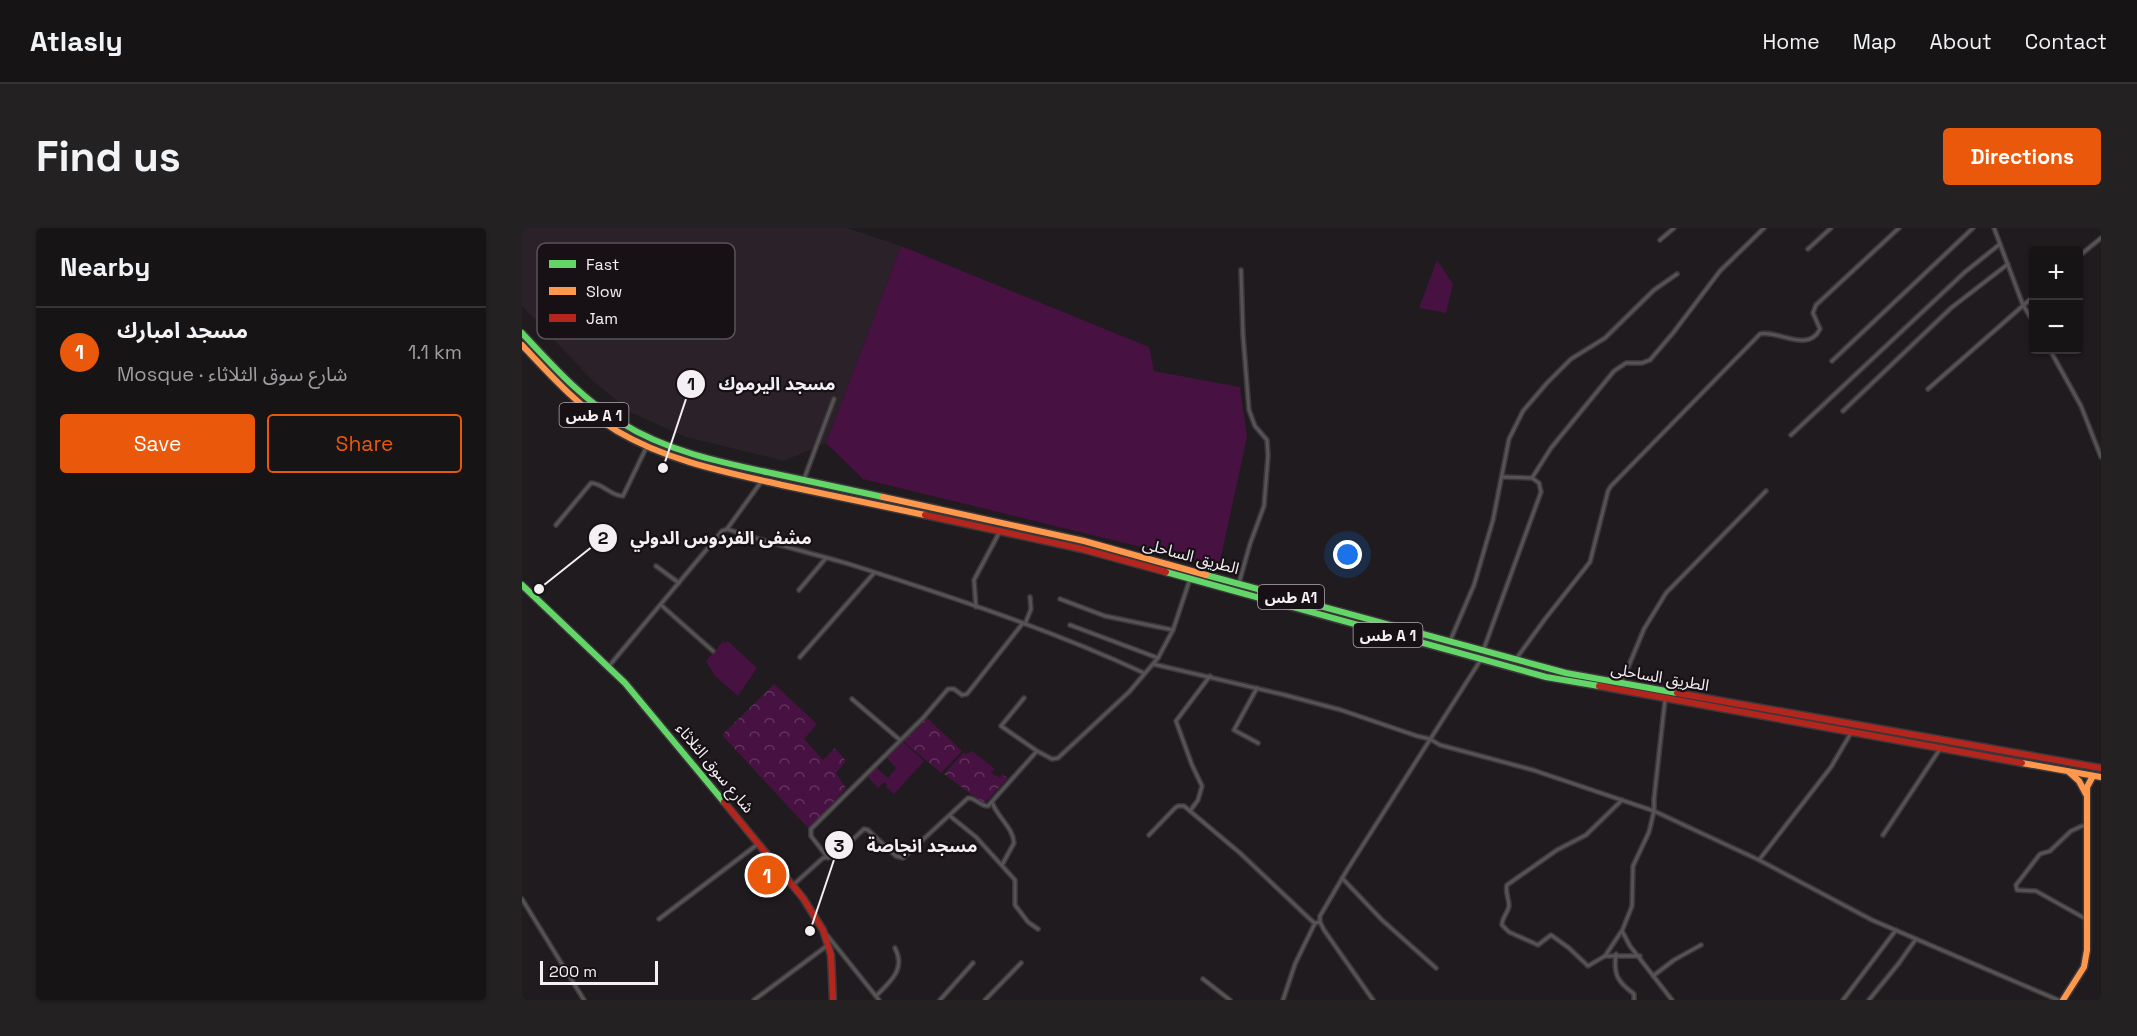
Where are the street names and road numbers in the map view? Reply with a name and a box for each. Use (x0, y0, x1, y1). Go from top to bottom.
road number: طس A 1 (560, 403, 628, 427)
street label: الطريق الساحلى (1140, 533, 1242, 579)
road number: طس A1 (1258, 585, 1324, 609)
road number: طس A 1 (1354, 623, 1422, 647)
street label: الطريق الساحلى (1609, 658, 1711, 696)
street label: شارع سوق الثلاثاء (670, 719, 759, 819)

